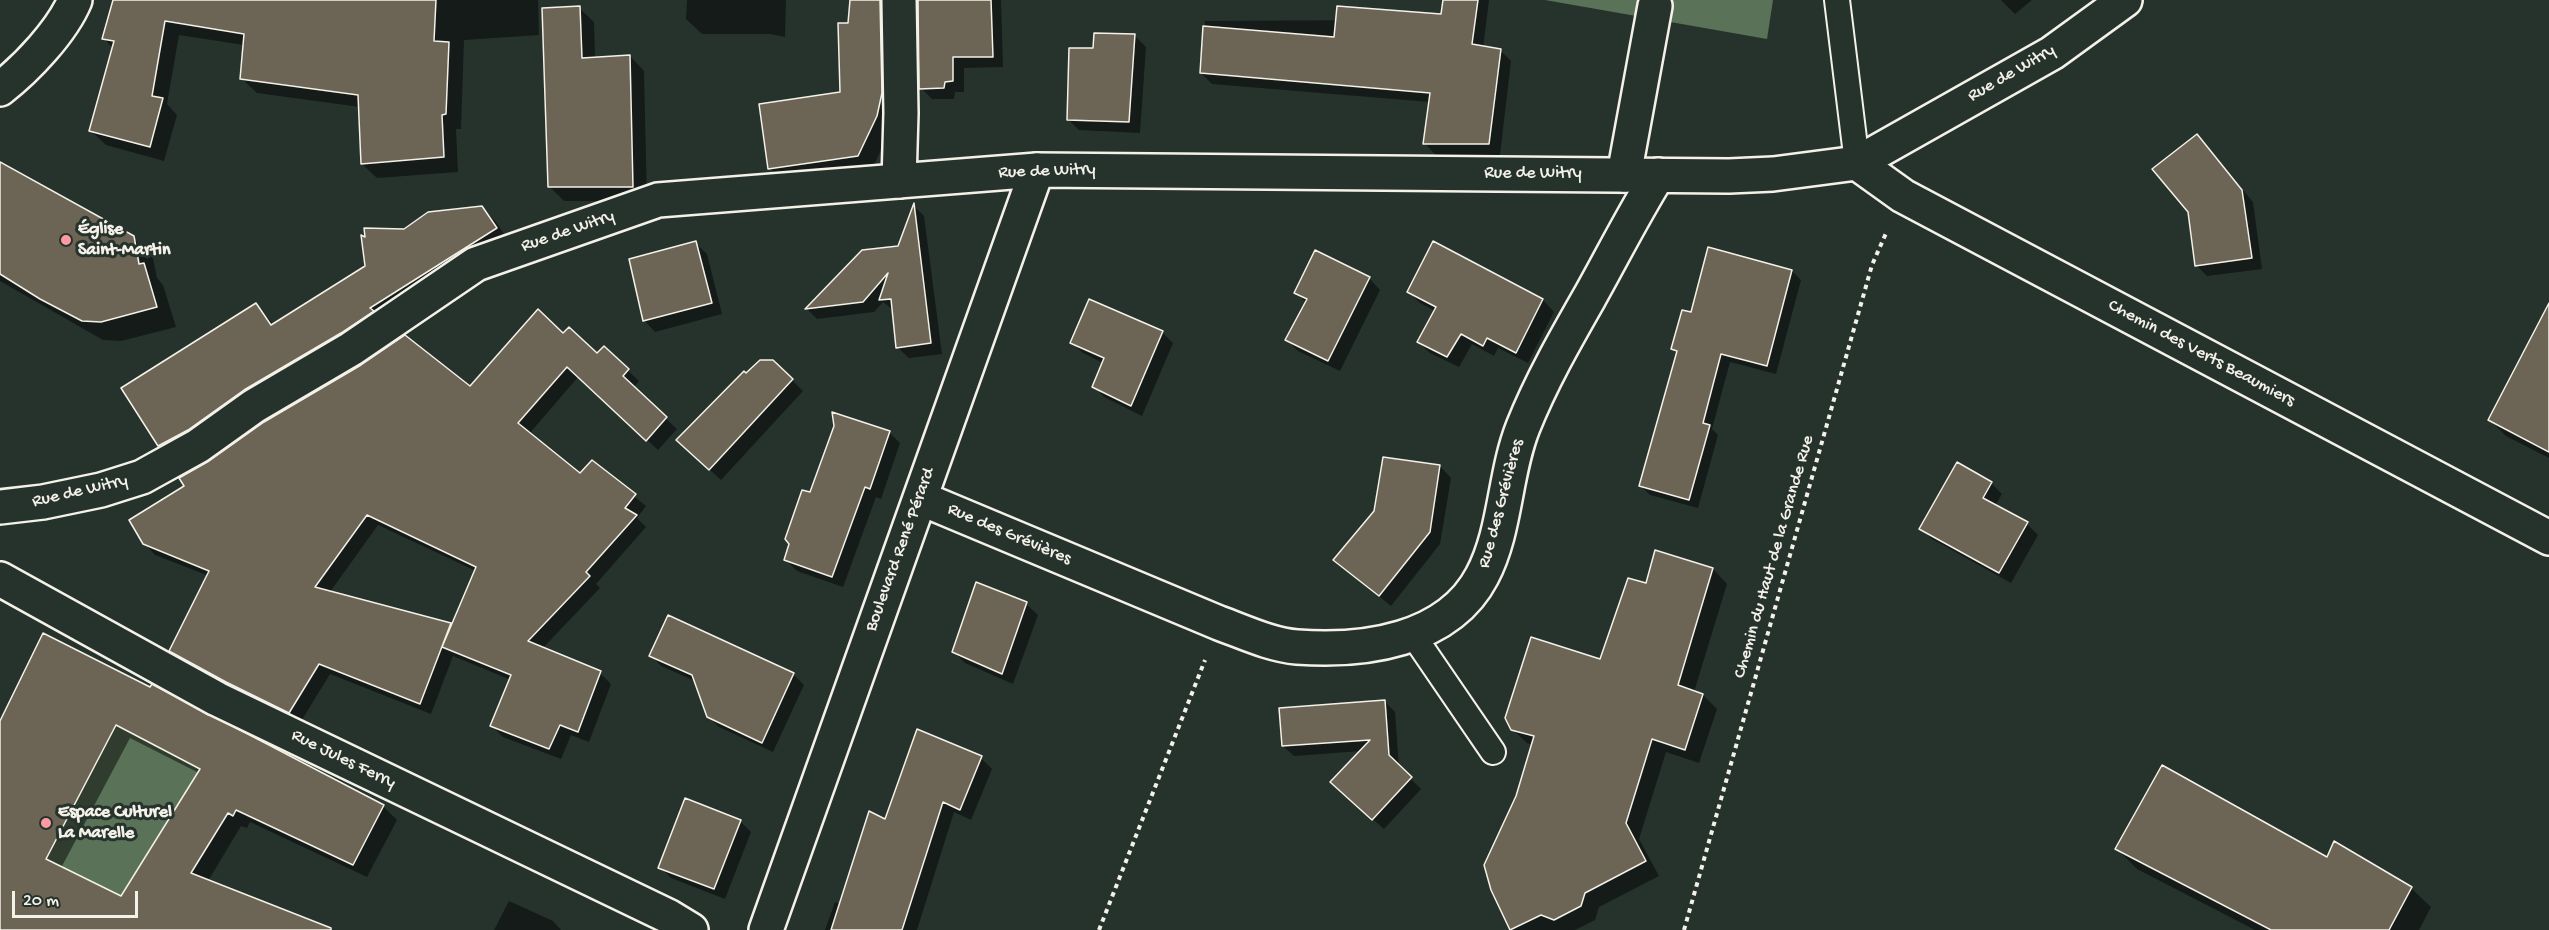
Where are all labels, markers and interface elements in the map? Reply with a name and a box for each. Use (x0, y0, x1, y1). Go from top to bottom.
street label: Rue de Witry (1964, 40, 2060, 108)
street label: Rue de Witry (998, 160, 1096, 184)
street label: Rue de Witry (1484, 163, 1582, 185)
street label: Rue de Witry (518, 206, 618, 258)
place label: Église Saint-Martin (78, 219, 170, 262)
marker: Église Saint-Martin (59, 233, 73, 247)
street label: Chemin des Verts Beaumiers (2104, 295, 2298, 413)
street label: Chemin du Haut de la Grande Rue (1730, 433, 1820, 681)
street label: Rue des Grévières (1474, 437, 1530, 571)
street label: Boulevard René Pérard (861, 465, 941, 635)
street label: Rue de Witry (30, 471, 130, 513)
street label: Rue des Grévières (944, 499, 1074, 571)
street label: Rue Jules Ferry (287, 725, 399, 795)
place label: Espace Culturel La Marelle (58, 802, 172, 844)
marker: Espace Culturel La Marelle (39, 816, 53, 830)
scale bar (15, 879, 141, 917)
text: 20 m (23, 891, 59, 912)

